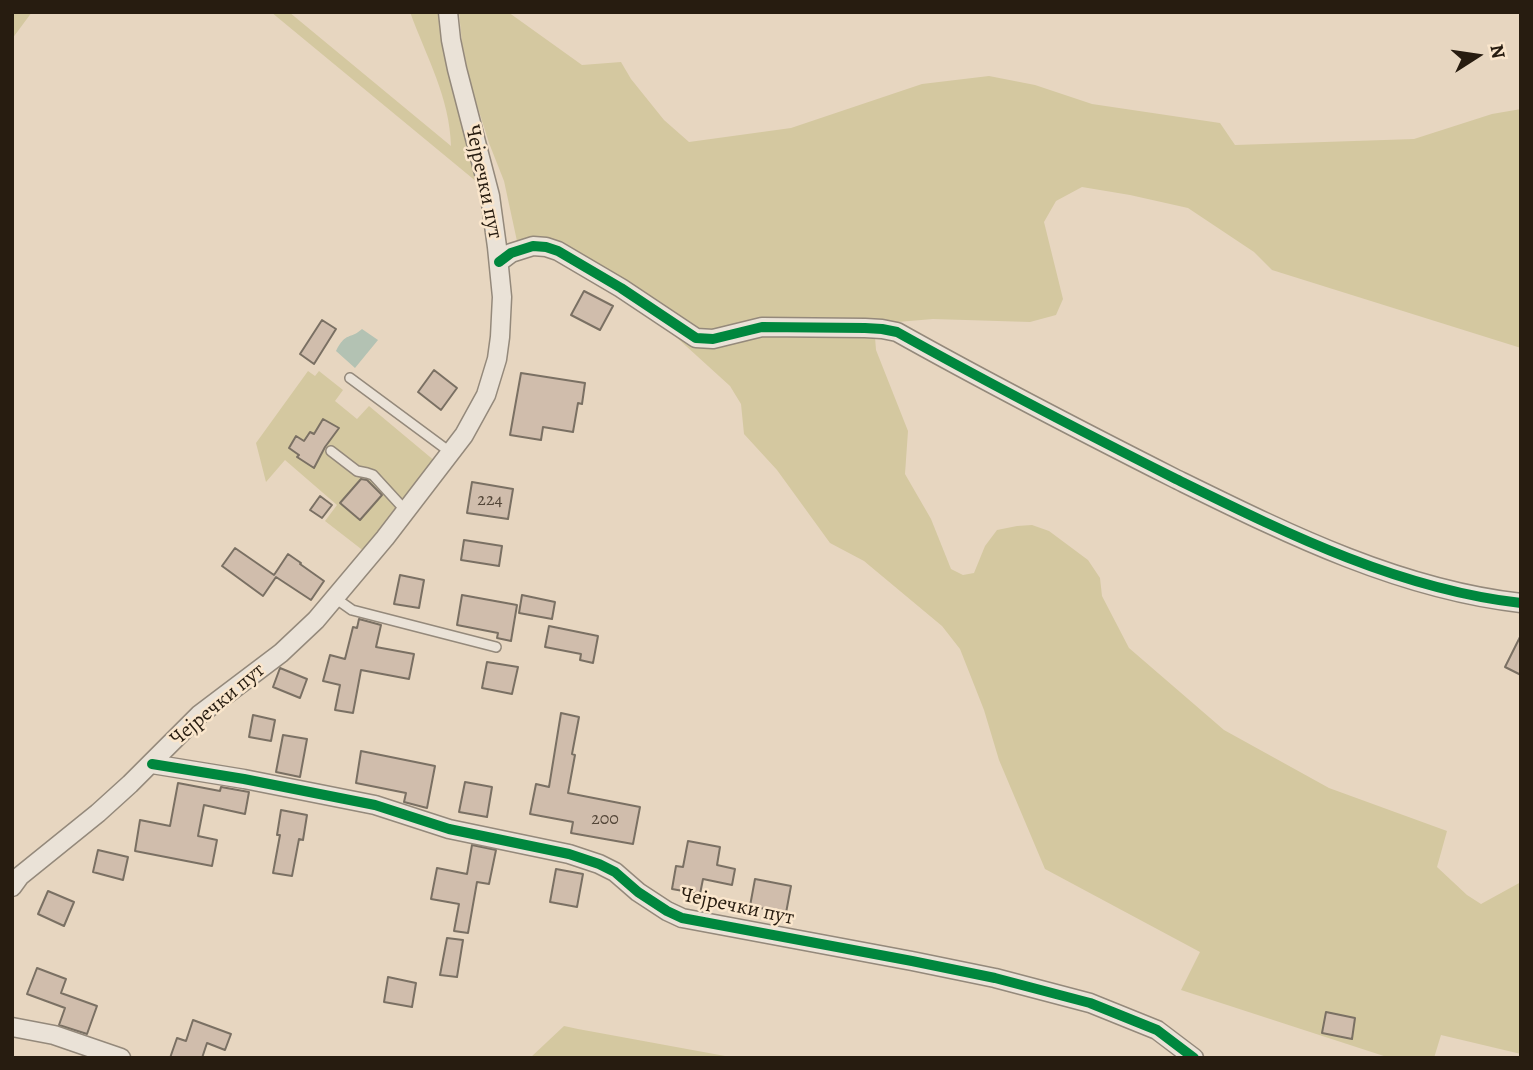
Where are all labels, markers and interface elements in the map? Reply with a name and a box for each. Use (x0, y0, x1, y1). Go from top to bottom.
north arrow (1442, 21, 1512, 91)
text: N (1483, 42, 1512, 61)
street label: Чејречки пут (459, 123, 507, 241)
house number: 224 (477, 490, 503, 512)
street label: Чејречки пут (166, 658, 270, 752)
house number: 200 (591, 809, 619, 831)
street label: Чејречки пут (678, 883, 796, 931)

